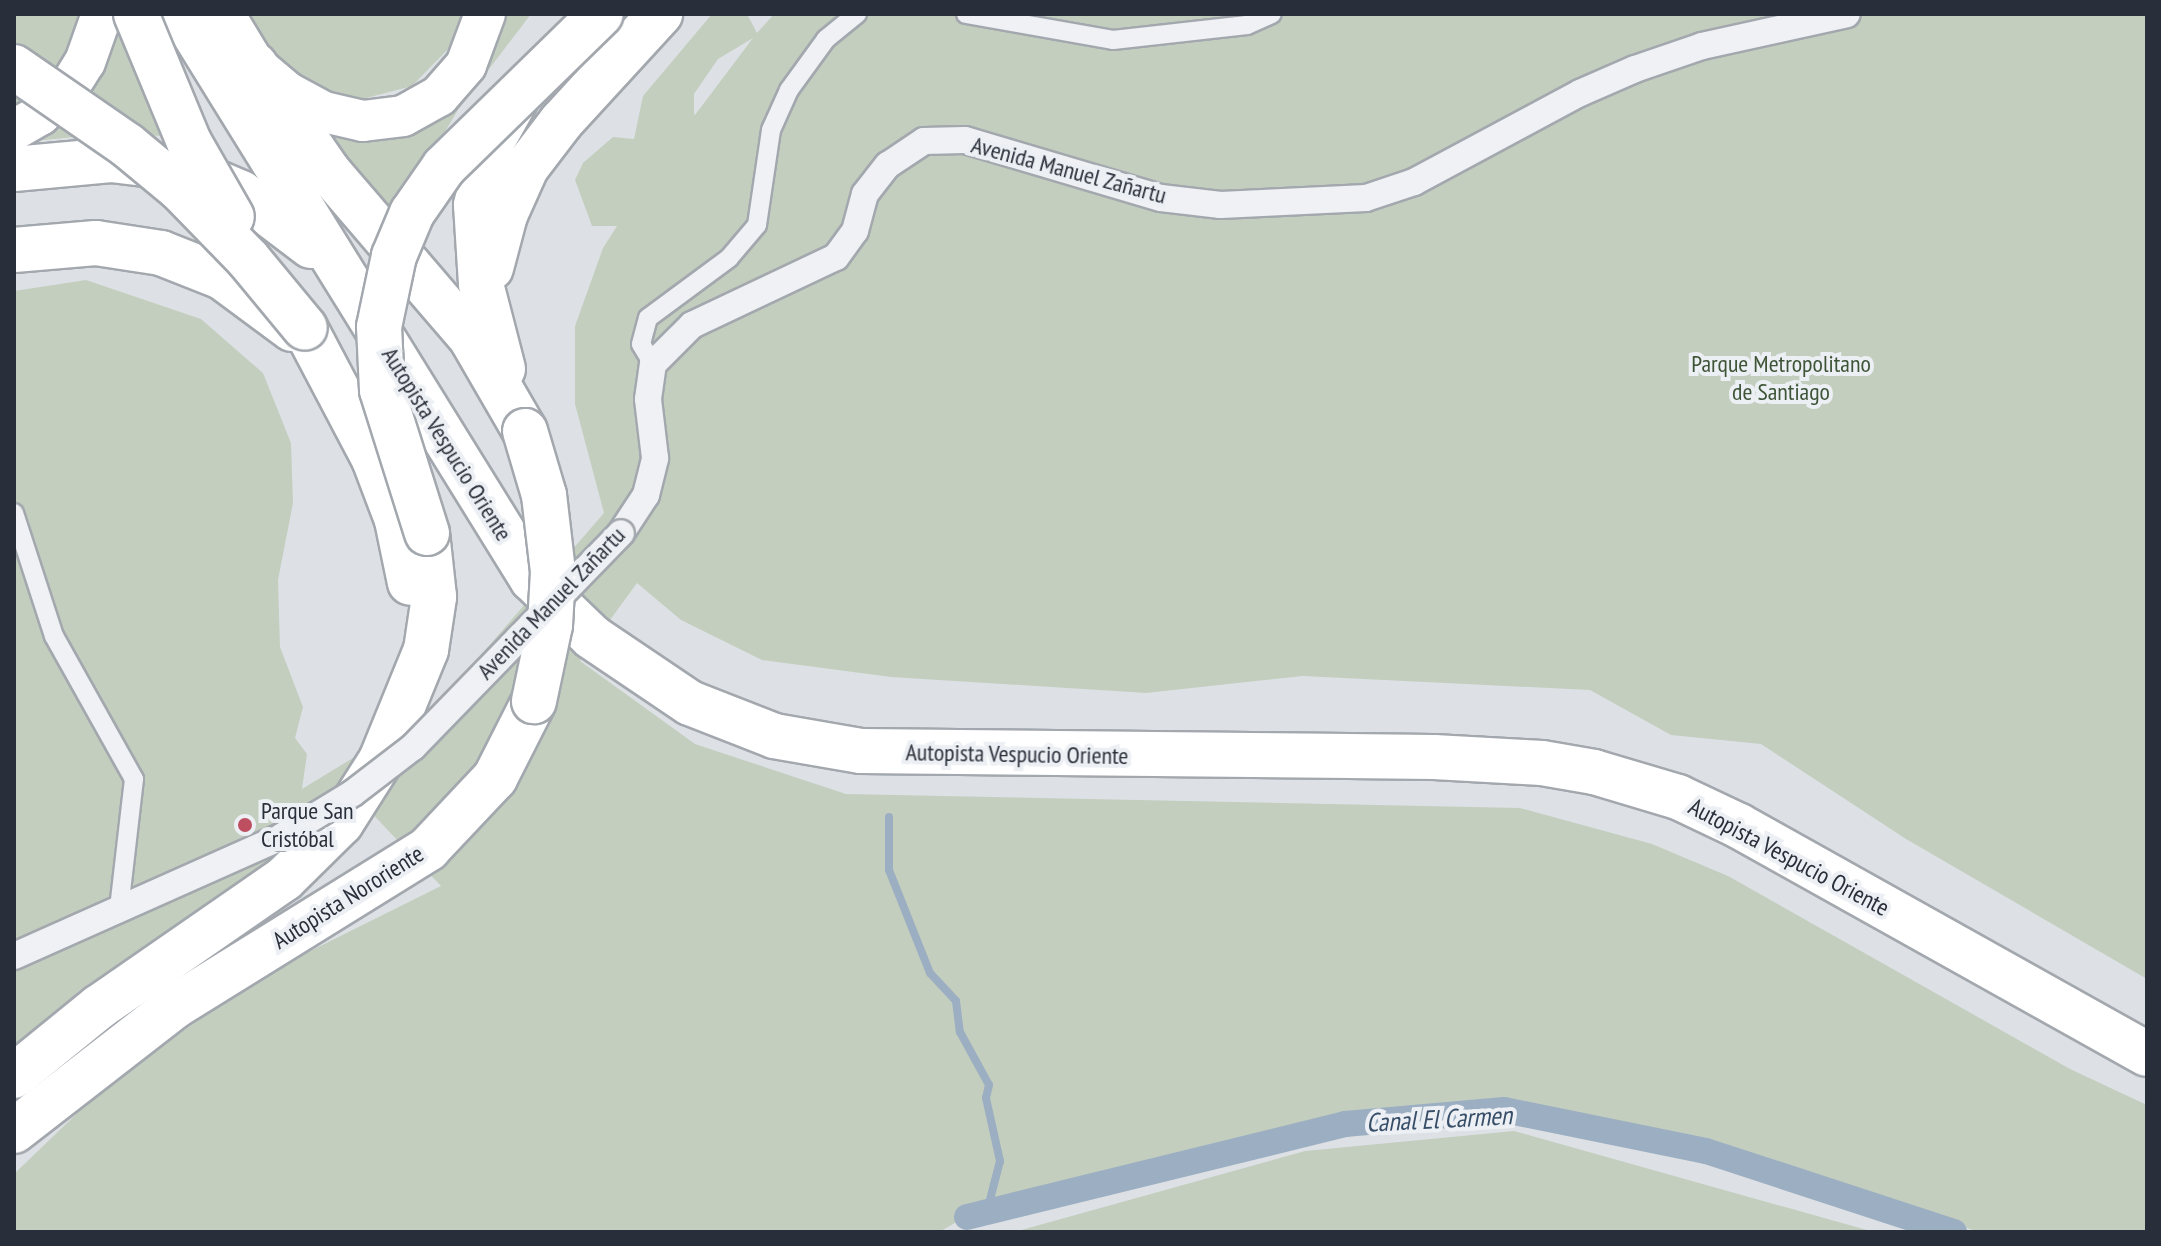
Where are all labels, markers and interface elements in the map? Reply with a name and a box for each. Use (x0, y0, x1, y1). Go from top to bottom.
street label: Avenida Manuel Zañartu (968, 130, 1170, 210)
street label: Autopista Vespucio Oriente (376, 342, 518, 546)
park label: Parque Metropolitano de Santiago (1691, 350, 1871, 406)
street label: Avenida Manuel Zañartu (471, 521, 631, 685)
street label: Autopista Vespucio Oriente (905, 738, 1129, 770)
street label: Autopista Vespucio Oriente (1684, 792, 1894, 922)
place label: Parque San Cristóbal (261, 797, 354, 853)
marker: Parque San Cristóbal (236, 816, 254, 834)
street label: Autopista Nororiente (267, 839, 429, 955)
water label: Canal El Carmen (1365, 1100, 1513, 1138)

